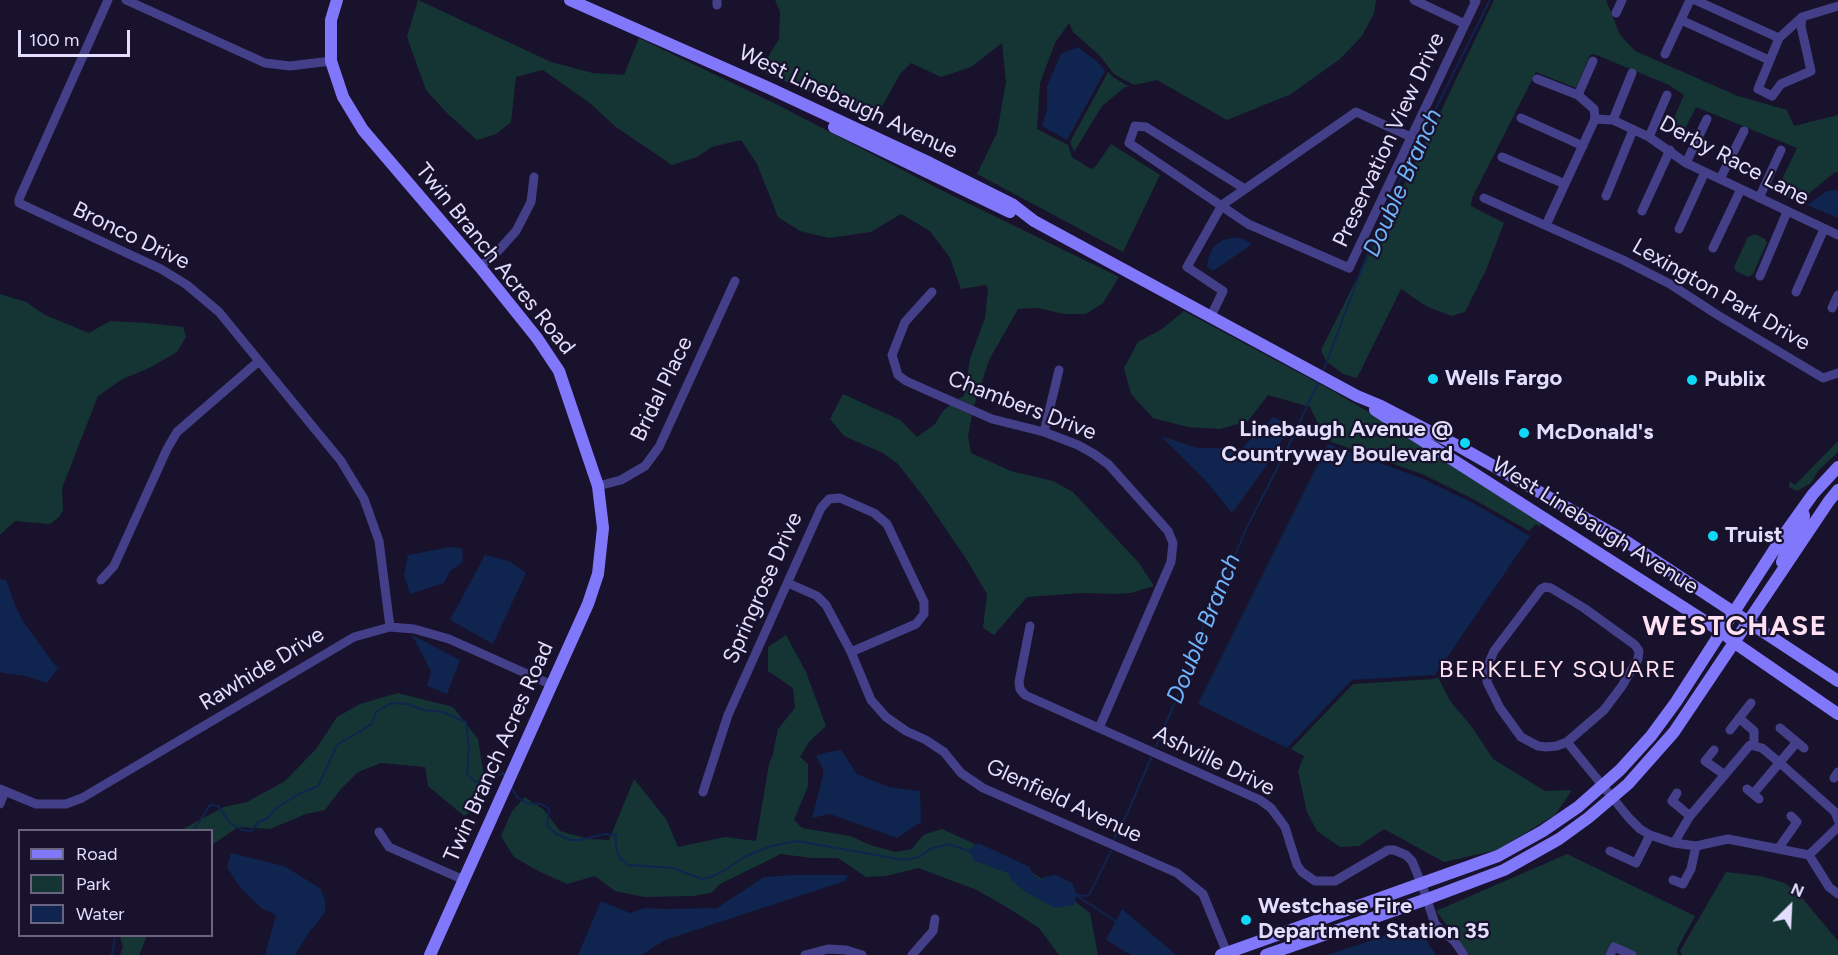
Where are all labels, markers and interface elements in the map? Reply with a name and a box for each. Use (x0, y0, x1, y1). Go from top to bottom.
scale bar (21, 18, 134, 56)
text: 100 m (29, 29, 79, 51)
street label: Preservation View Drive (1328, 29, 1450, 251)
street label: West Linebaugh Avenue (734, 40, 962, 164)
water label: Double Branch (1357, 104, 1449, 262)
street label: Derby Race Lane (1655, 111, 1813, 211)
street label: Twin Branch Acres Road (410, 158, 580, 360)
street label: Bronco Drive (68, 196, 194, 276)
street label: Lexington Park Drive (1627, 233, 1815, 357)
street label: Bridal Place (625, 332, 699, 446)
street label: Chambers Drive (944, 366, 1100, 446)
place label: Wells Fargo (1445, 366, 1562, 392)
place label: Publix (1704, 367, 1766, 393)
marker: Wells Fargo (1426, 372, 1440, 386)
marker: Publix (1685, 373, 1699, 387)
place label: Linebaugh Avenue @ Countryway Boulevard (1221, 417, 1453, 469)
place label: McDonald's (1536, 420, 1653, 446)
marker: McDonald's (1517, 426, 1531, 440)
marker: Linebaugh Avenue @ Countryway Boulevard (1458, 436, 1472, 450)
street label: West Linebaugh Avenue (1487, 452, 1703, 600)
street label: Springrose Drive (718, 508, 808, 668)
place label: Truist (1725, 523, 1783, 549)
marker: Truist (1706, 529, 1720, 543)
water label: Double Branch (1161, 550, 1247, 708)
district label: WESTCHASE (1642, 610, 1828, 644)
street label: Rawhide Drive (195, 621, 329, 717)
street label: Twin Branch Acres Road (438, 638, 560, 866)
district label: BERKELEY SQUARE (1439, 656, 1677, 684)
street label: Ashville Drive (1149, 720, 1279, 802)
street label: Glenfield Avenue (982, 753, 1146, 849)
legend (18, 829, 213, 937)
text: Road (76, 843, 117, 865)
text: Park (76, 873, 110, 895)
north arrow (1760, 877, 1820, 937)
text: N (1788, 879, 1807, 901)
place label: Westchase Fire Department Station 35 (1258, 894, 1490, 945)
text: Water (76, 903, 124, 925)
marker: Westchase Fire Department Station 35 (1239, 913, 1253, 927)

